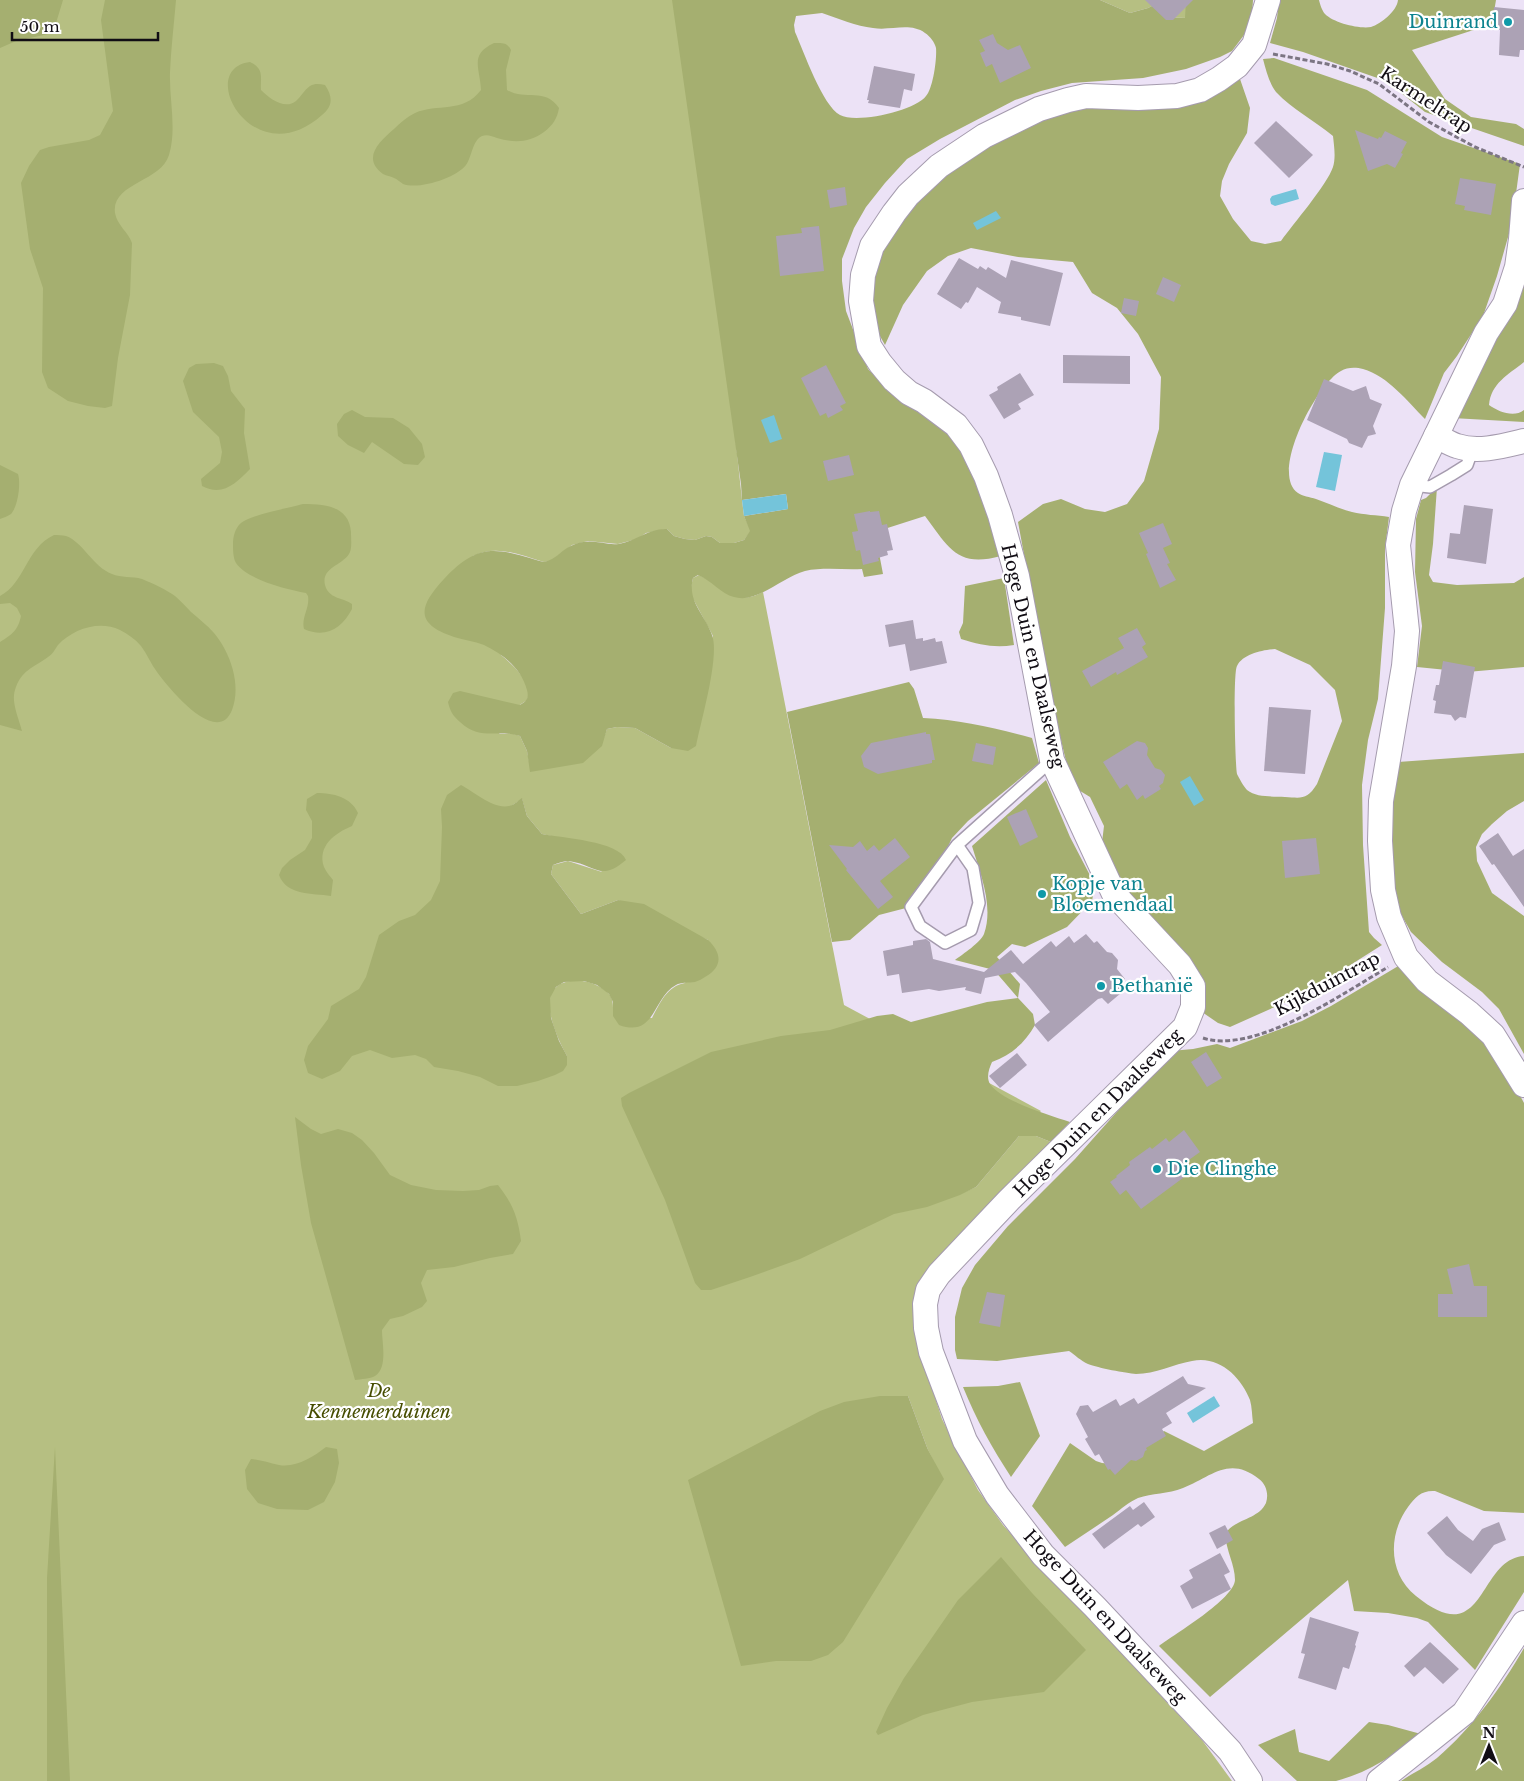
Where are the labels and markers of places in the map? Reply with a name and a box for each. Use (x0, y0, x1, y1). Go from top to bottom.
place label: Duinrand (1408, 11, 1498, 33)
marker: Duinrand (1502, 16, 1514, 28)
place label: Kopje van Bloemendaal (1052, 873, 1174, 916)
marker: Kopje van Bloemendaal (1036, 888, 1048, 900)
place label: Bethanië (1111, 975, 1193, 997)
marker: Bethanië (1095, 980, 1107, 992)
place label: Die Clinghe (1167, 1158, 1277, 1180)
marker: Die Clinghe (1151, 1163, 1163, 1175)

